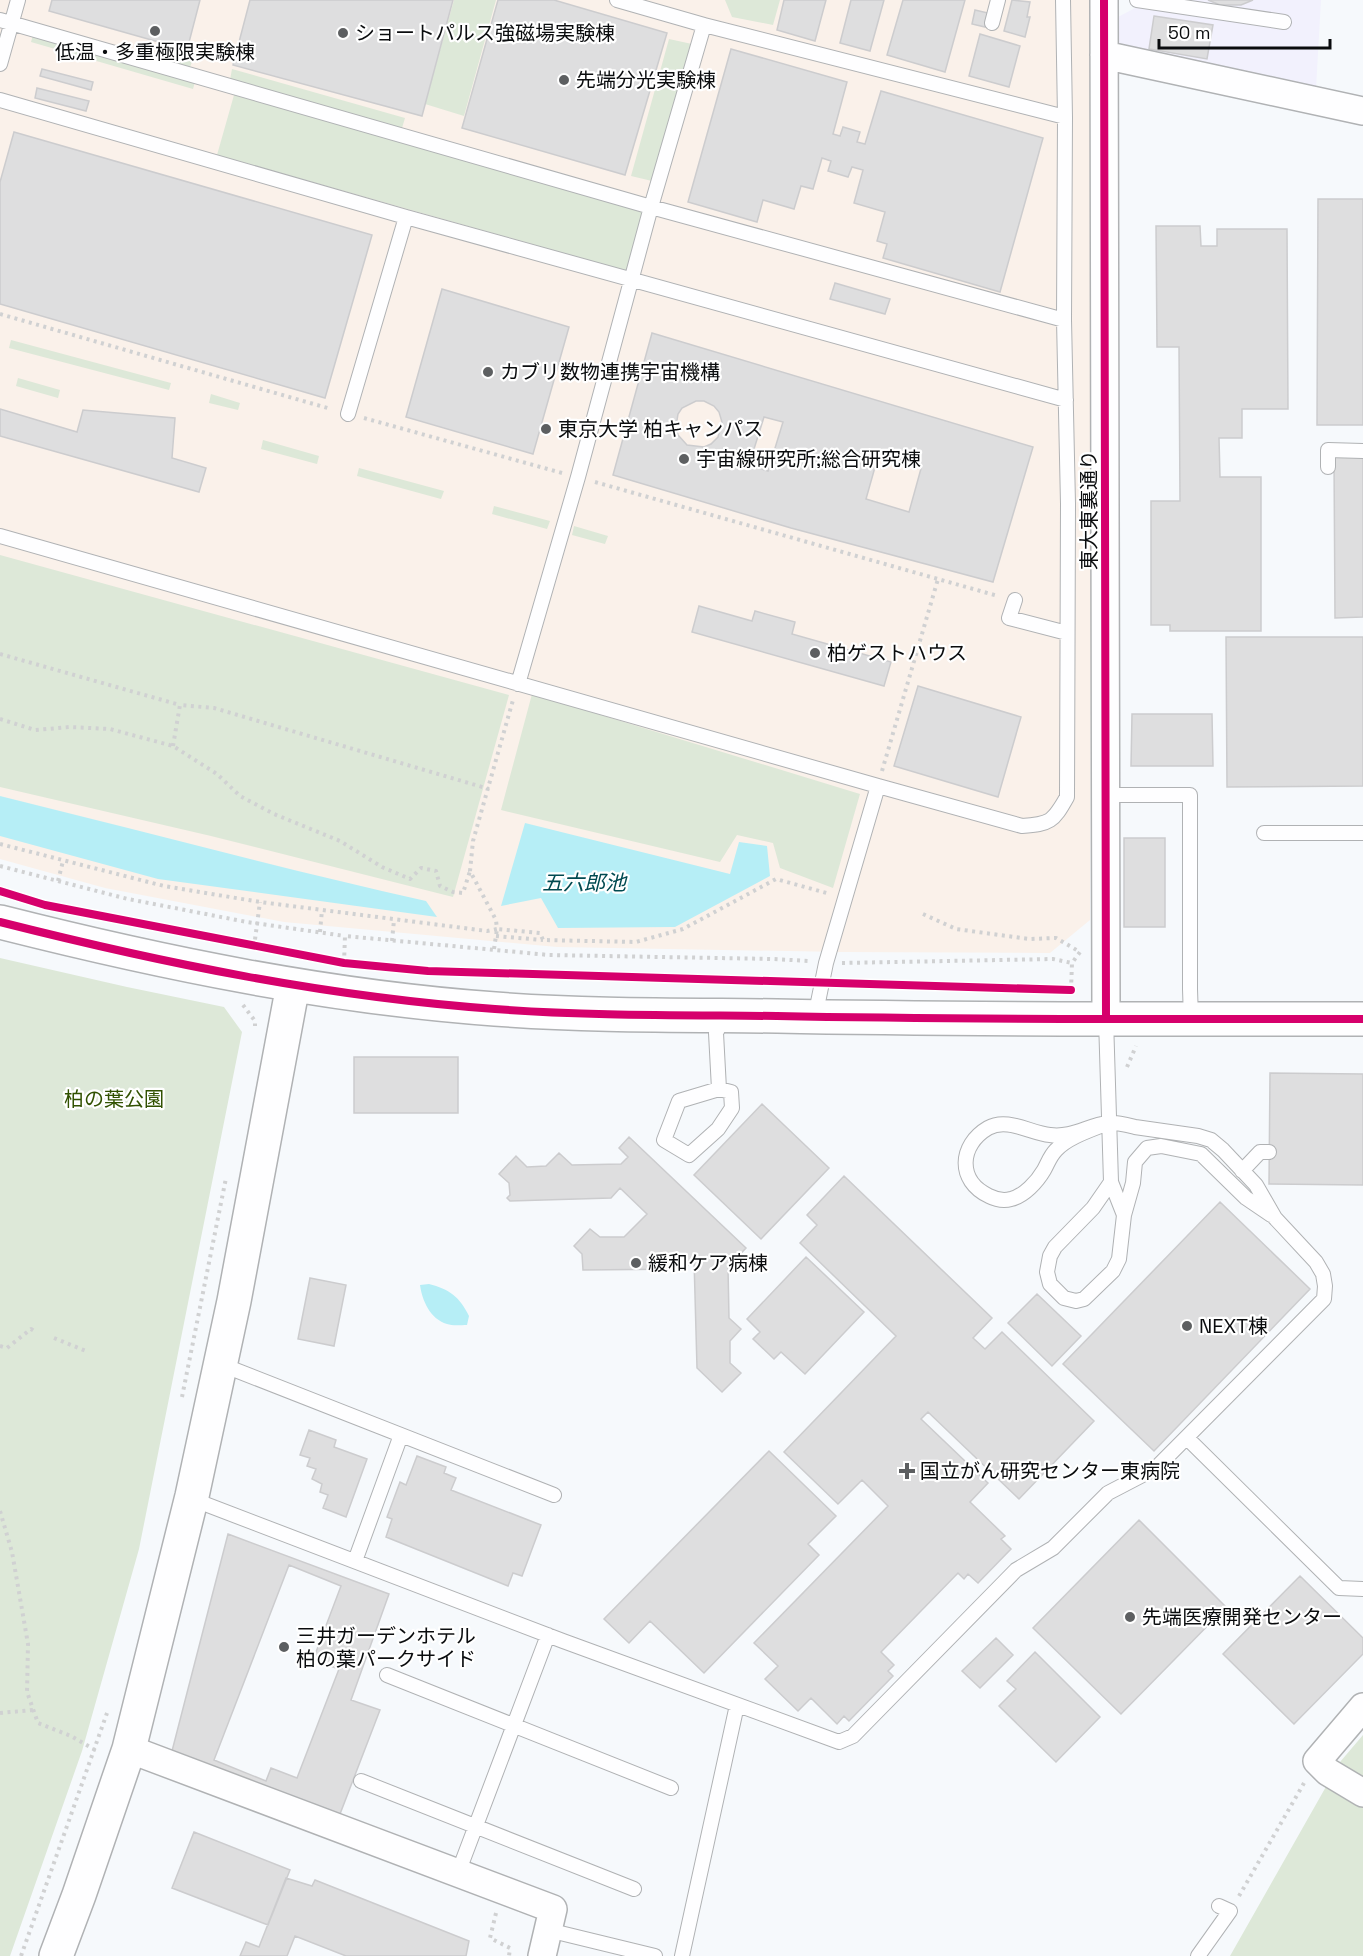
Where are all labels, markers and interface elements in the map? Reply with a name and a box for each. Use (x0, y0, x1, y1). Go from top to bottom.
scale bar (1159, 12, 1330, 50)
place label: ショートパルス強磁場実験棟 (355, 20, 615, 46)
text: 50 m (1168, 21, 1210, 44)
marker: 低温・多重極限実験棟 (148, 24, 162, 38)
marker: ショートパルス強磁場実験棟 (336, 26, 350, 40)
place label: 低温・多重極限実験棟 (55, 39, 255, 65)
place label: 先端分光実験棟 (576, 67, 716, 93)
marker: 先端分光実験棟 (557, 73, 571, 87)
place label: カブリ数物連携宇宙機構 (500, 359, 720, 385)
marker: カブリ数物連携宇宙機構 (481, 365, 495, 379)
place label: 東京大学 柏キャンパス (558, 416, 763, 442)
marker: 東京大学 柏キャンパス (539, 422, 553, 436)
place label: 宇宙線研究所;総合研究棟 (696, 446, 921, 472)
street label: 東大東裏通り (1076, 450, 1102, 570)
marker: 宇宙線研究所;総合研究棟 (677, 452, 691, 466)
place label: 柏ゲストハウス (827, 640, 967, 666)
marker: 柏ゲストハウス (808, 646, 822, 660)
water label: 五六郎池 (542, 869, 628, 896)
park label: 柏の葉公園 (64, 1086, 164, 1112)
place label: 緩和ケア病棟 (648, 1250, 768, 1276)
marker: 緩和ケア病棟 (629, 1256, 643, 1270)
place label: NEXT棟 (1199, 1313, 1268, 1339)
marker: NEXT棟 (1180, 1319, 1194, 1333)
place label: 国立がん研究センター東病院 (920, 1458, 1180, 1484)
marker: 国立がん研究センター東病院 (898, 1462, 916, 1480)
place label: 先端医療開発センター (1142, 1604, 1342, 1630)
marker: 先端医療開発センター (1123, 1610, 1137, 1624)
place label: 三井ガーデンホテル 柏の葉パークサイド (296, 1623, 476, 1672)
marker: 三井ガーデンホテル 柏の葉パークサイド (277, 1640, 291, 1654)

